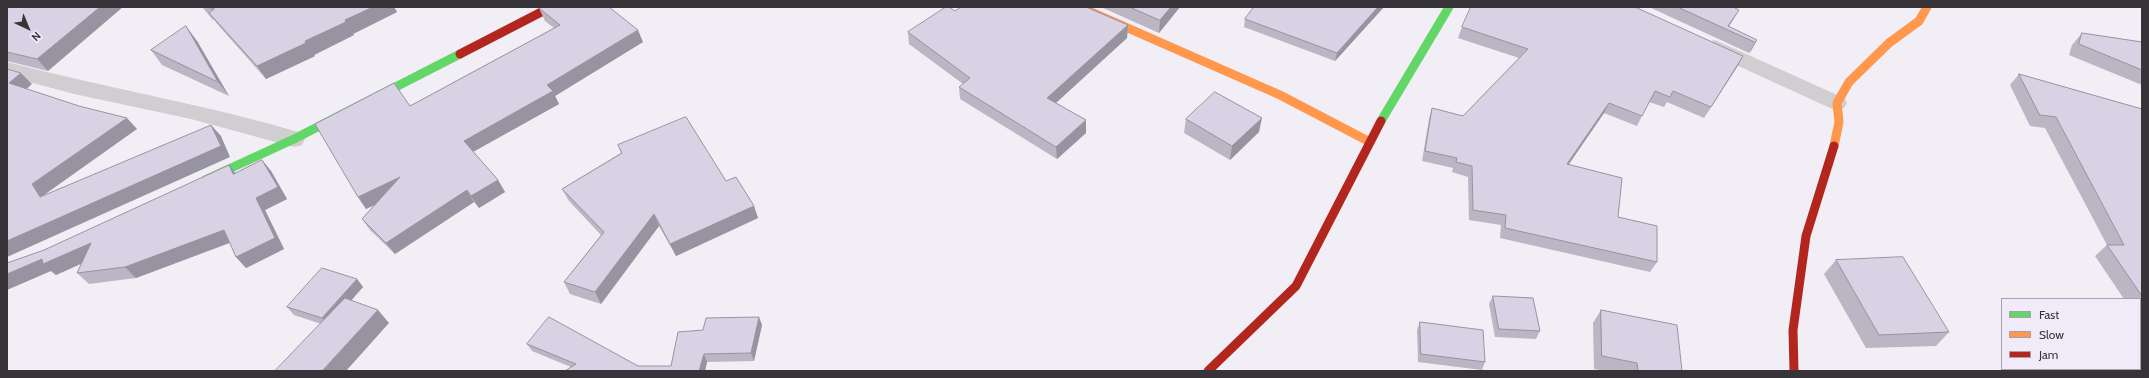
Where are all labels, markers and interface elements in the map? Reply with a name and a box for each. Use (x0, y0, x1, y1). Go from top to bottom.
north arrow (8, 8, 48, 48)
text: N (29, 29, 44, 44)
legend (2001, 298, 2141, 370)
text: Fast (2039, 307, 2059, 322)
text: Slow (2039, 327, 2064, 342)
text: Jam (2039, 347, 2058, 362)

